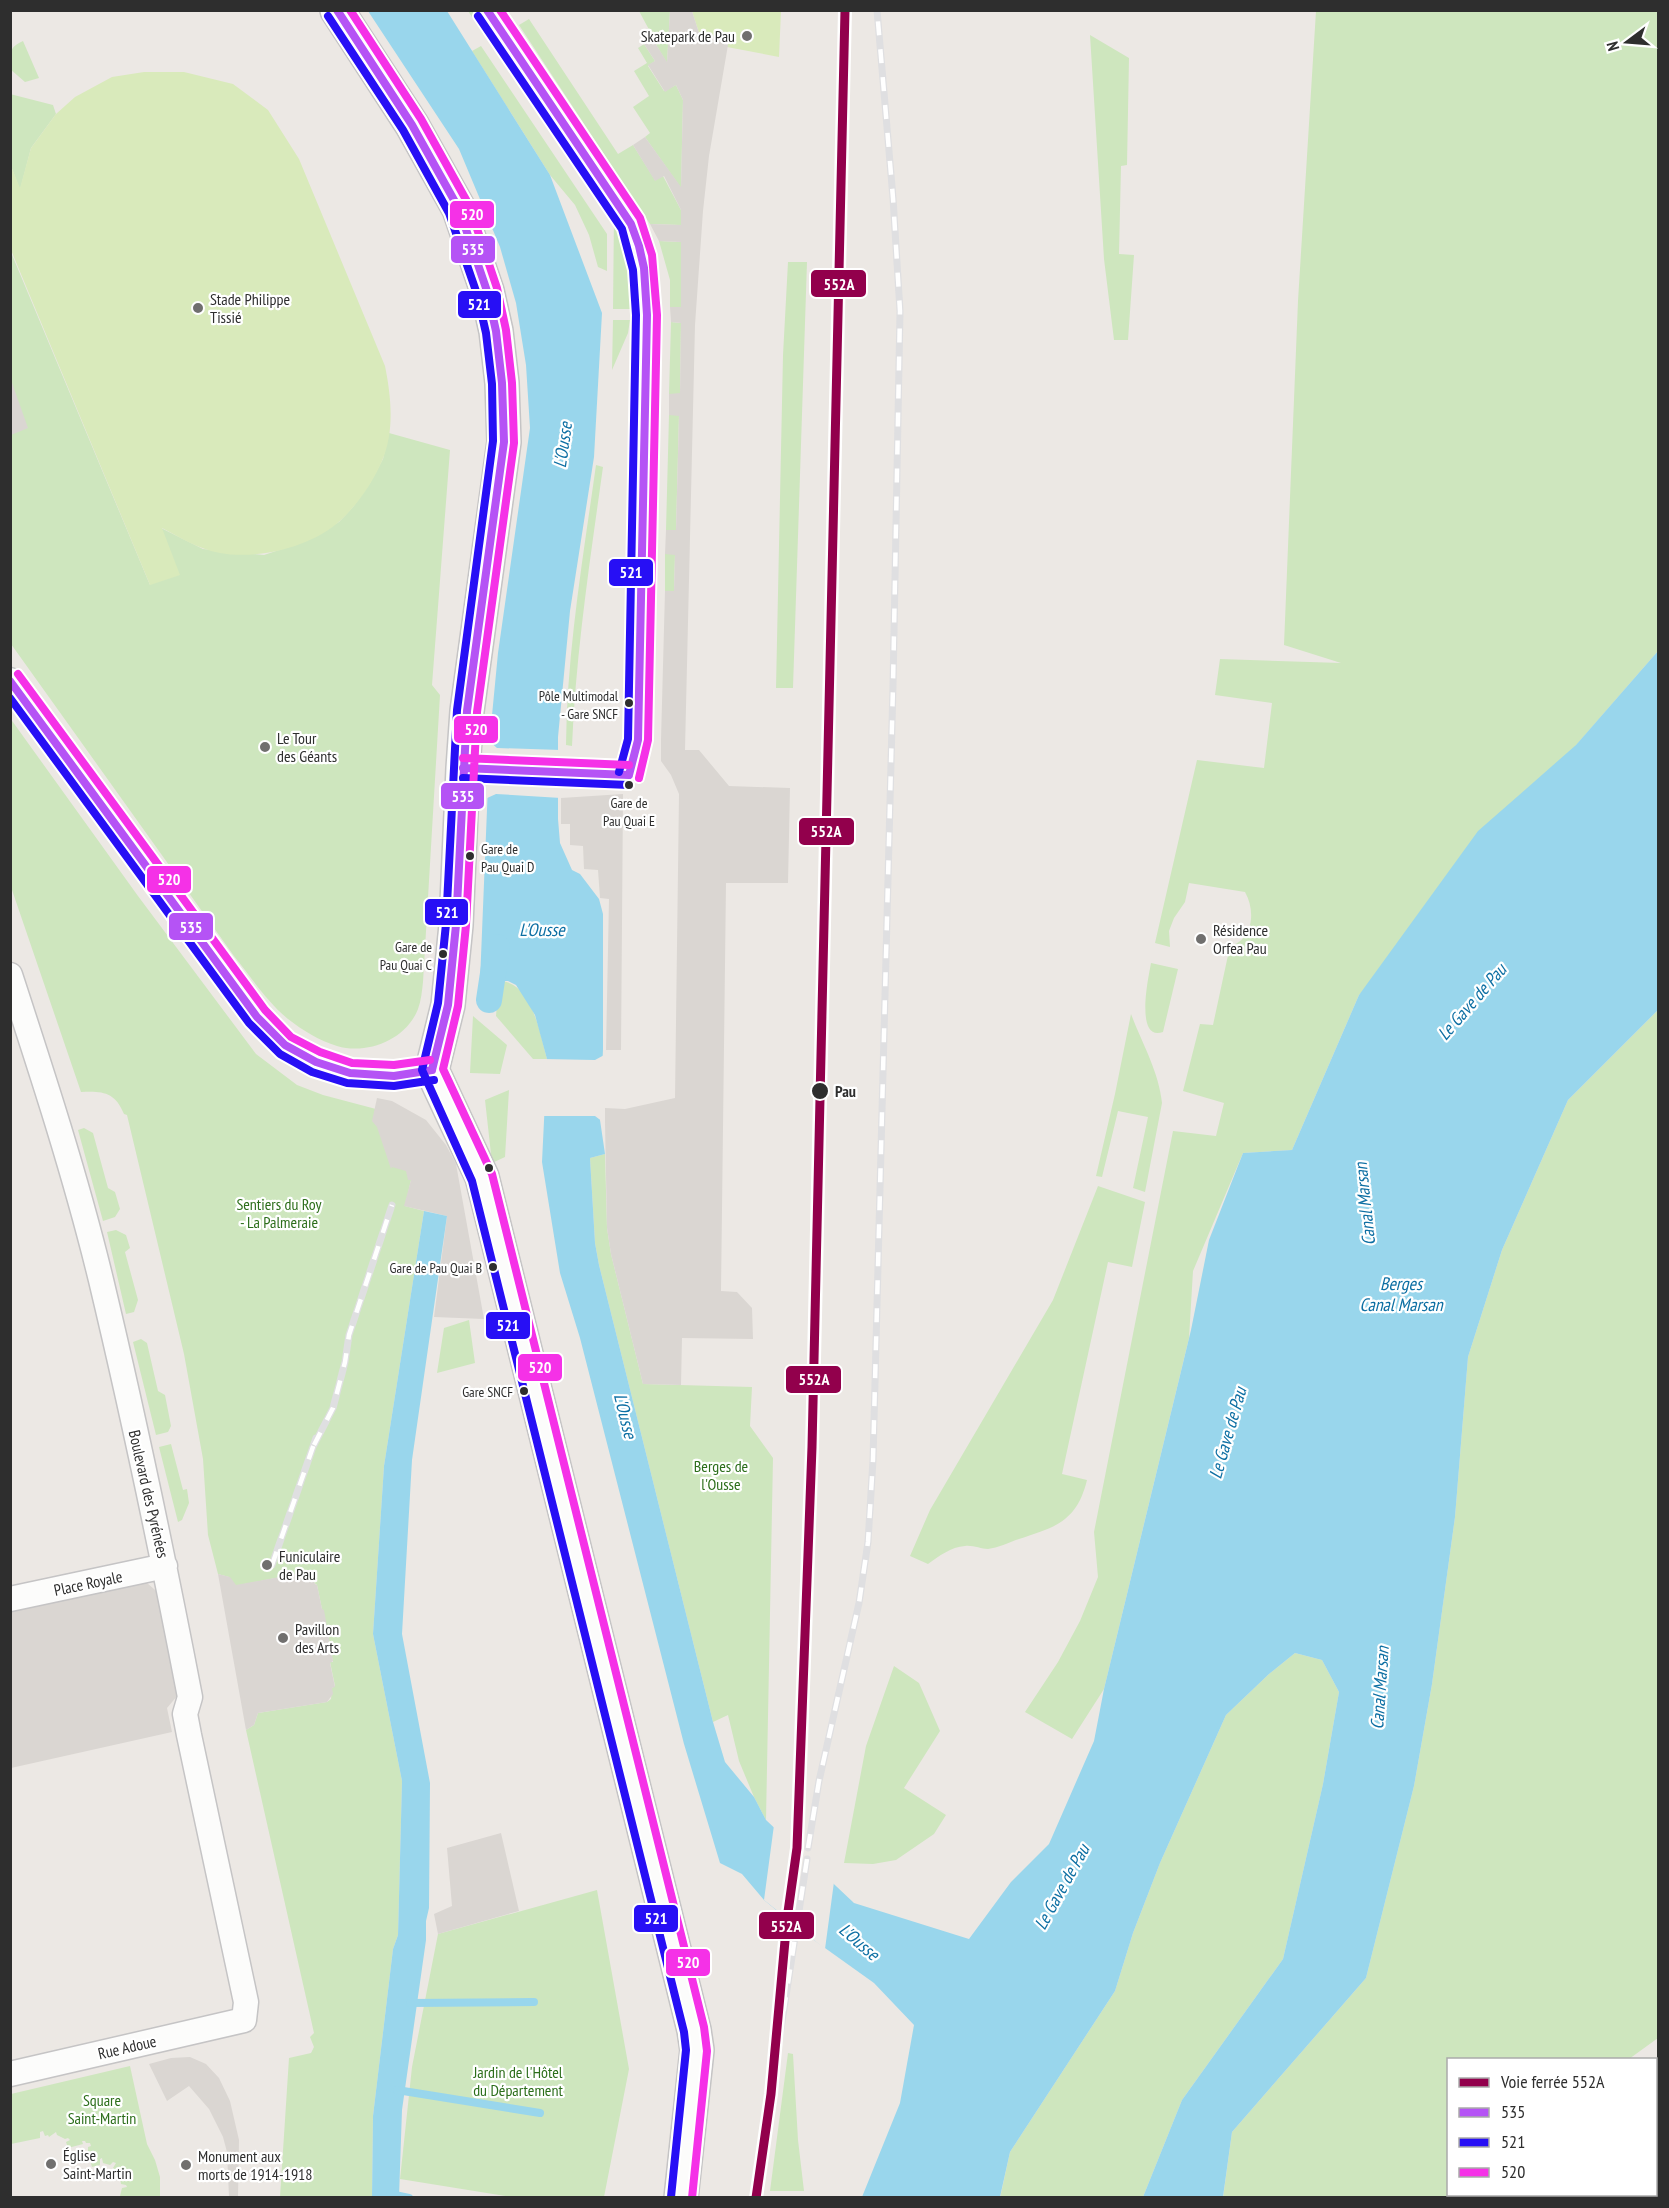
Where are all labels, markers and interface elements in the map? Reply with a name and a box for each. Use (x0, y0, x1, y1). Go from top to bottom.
north arrow (1597, 12, 1657, 72)
place label: Skatepark de Pau (641, 26, 735, 46)
marker: Skatepark de Pau (740, 29, 754, 43)
text: N (1602, 39, 1623, 53)
line badge: 520 (449, 200, 495, 229)
text: 520 (461, 204, 484, 224)
line badge: 535 (450, 235, 496, 264)
text: 535 (462, 239, 484, 259)
line badge: 552A (810, 269, 867, 298)
text: 552A (824, 274, 855, 294)
place label: Stade Philippe Tissié (210, 289, 290, 327)
line badge: 521 (457, 290, 502, 319)
text: 521 (468, 294, 490, 314)
marker: Stade Philippe Tissié (191, 301, 205, 315)
water label: L'Ousse (548, 419, 577, 469)
line badge: 521 (608, 558, 654, 587)
text: 521 (620, 562, 642, 582)
place label: Pôle Multimodal - Gare SNCF (539, 687, 619, 723)
marker: Pôle Multimodal - Gare SNCF (623, 697, 635, 709)
line badge: 520 (453, 715, 499, 744)
text: 520 (465, 719, 488, 739)
place label: Le Tour des Géants (277, 728, 337, 766)
marker: Le Tour des Géants (258, 740, 272, 754)
marker: Gare de Pau Quai E (623, 779, 635, 791)
line badge: 535 (440, 782, 485, 810)
text: 535 (452, 786, 474, 806)
place label: Gare de Pau Quai E (603, 794, 655, 830)
line badge: 552A (798, 817, 855, 846)
text: 552A (811, 821, 842, 841)
place label: Gare de Pau Quai D (481, 840, 534, 876)
marker: Gare de Pau Quai D (464, 850, 476, 862)
line badge: 520 (146, 865, 192, 894)
text: 520 (158, 869, 181, 889)
line badge: 521 (424, 898, 469, 926)
text: 521 (436, 902, 458, 922)
line badge: 535 (168, 912, 214, 941)
text: 535 (180, 917, 202, 937)
water label: L'Ousse (519, 918, 566, 941)
place label: Résidence Orfea Pau (1213, 920, 1268, 958)
marker: Résidence Orfea Pau (1194, 932, 1208, 946)
place label: Gare de Pau Quai C (380, 938, 433, 974)
marker: Gare de Pau Quai C (437, 948, 449, 960)
water label: Le Gave de Pau (1432, 958, 1512, 1045)
marker: Pau (810, 1081, 830, 1101)
place label: Pau (835, 1081, 856, 1101)
water label: Canal Marsan (1349, 1160, 1380, 1247)
unlabelled marker (483, 1162, 495, 1174)
park label: Sentiers du Roy - La Palmeraie (236, 1194, 322, 1232)
place label: Gare de Pau Quai B (390, 1259, 482, 1277)
marker: Gare de Pau Quai B (487, 1261, 499, 1273)
water label: Berges Canal Marsan (1359, 1272, 1444, 1316)
line badge: 521 (485, 1311, 531, 1340)
text: 521 (497, 1315, 519, 1335)
line badge: 520 (517, 1353, 563, 1382)
text: 520 (529, 1357, 552, 1377)
line badge: 552A (785, 1365, 842, 1394)
text: 552A (799, 1369, 830, 1389)
place label: Gare SNCF (462, 1383, 513, 1401)
water label: Le Gave de Pau (1204, 1383, 1252, 1481)
marker: Gare SNCF (518, 1385, 530, 1397)
water label: L'Ousse (609, 1391, 643, 1442)
street label: Boulevard des Pyrénées (125, 1428, 173, 1560)
park label: Berges de l'Ousse (694, 1456, 748, 1494)
place label: Funiculaire de Pau (279, 1546, 340, 1584)
marker: Funiculaire de Pau (260, 1558, 274, 1572)
street label: Place Royale (52, 1566, 124, 1600)
place label: Pavillon des Arts (295, 1619, 339, 1657)
marker: Pavillon des Arts (276, 1631, 290, 1645)
water label: Canal Marsan (1365, 1645, 1394, 1730)
water label: Le Gave de Pau (1029, 1839, 1095, 1933)
line badge: 521 (633, 1904, 679, 1933)
text: 521 (645, 1908, 667, 1928)
line badge: 552A (758, 1911, 815, 1940)
text: 552A (771, 1916, 802, 1936)
water label: L'Ousse (835, 1918, 885, 1966)
line badge: 520 (665, 1948, 711, 1977)
text: 520 (677, 1952, 700, 1972)
street label: Rue Adoue (96, 2031, 158, 2063)
legend (1447, 2058, 1657, 2196)
park label: Jardin de l'Hôtel du Département (472, 2062, 563, 2100)
text: Voie ferrée 552A (1500, 2070, 1605, 2093)
park label: Square Saint-Martin (68, 2090, 136, 2128)
text: 535 (1501, 2100, 1525, 2123)
text: 521 (1501, 2130, 1525, 2153)
place label: Église Saint-Martin (63, 2145, 132, 2183)
place label: Monument aux morts de 1914-1918 (198, 2146, 312, 2184)
marker: Église Saint-Martin (44, 2157, 58, 2171)
marker: Monument aux morts de 1914-1918 (179, 2158, 193, 2172)
text: 520 (1501, 2160, 1525, 2183)

